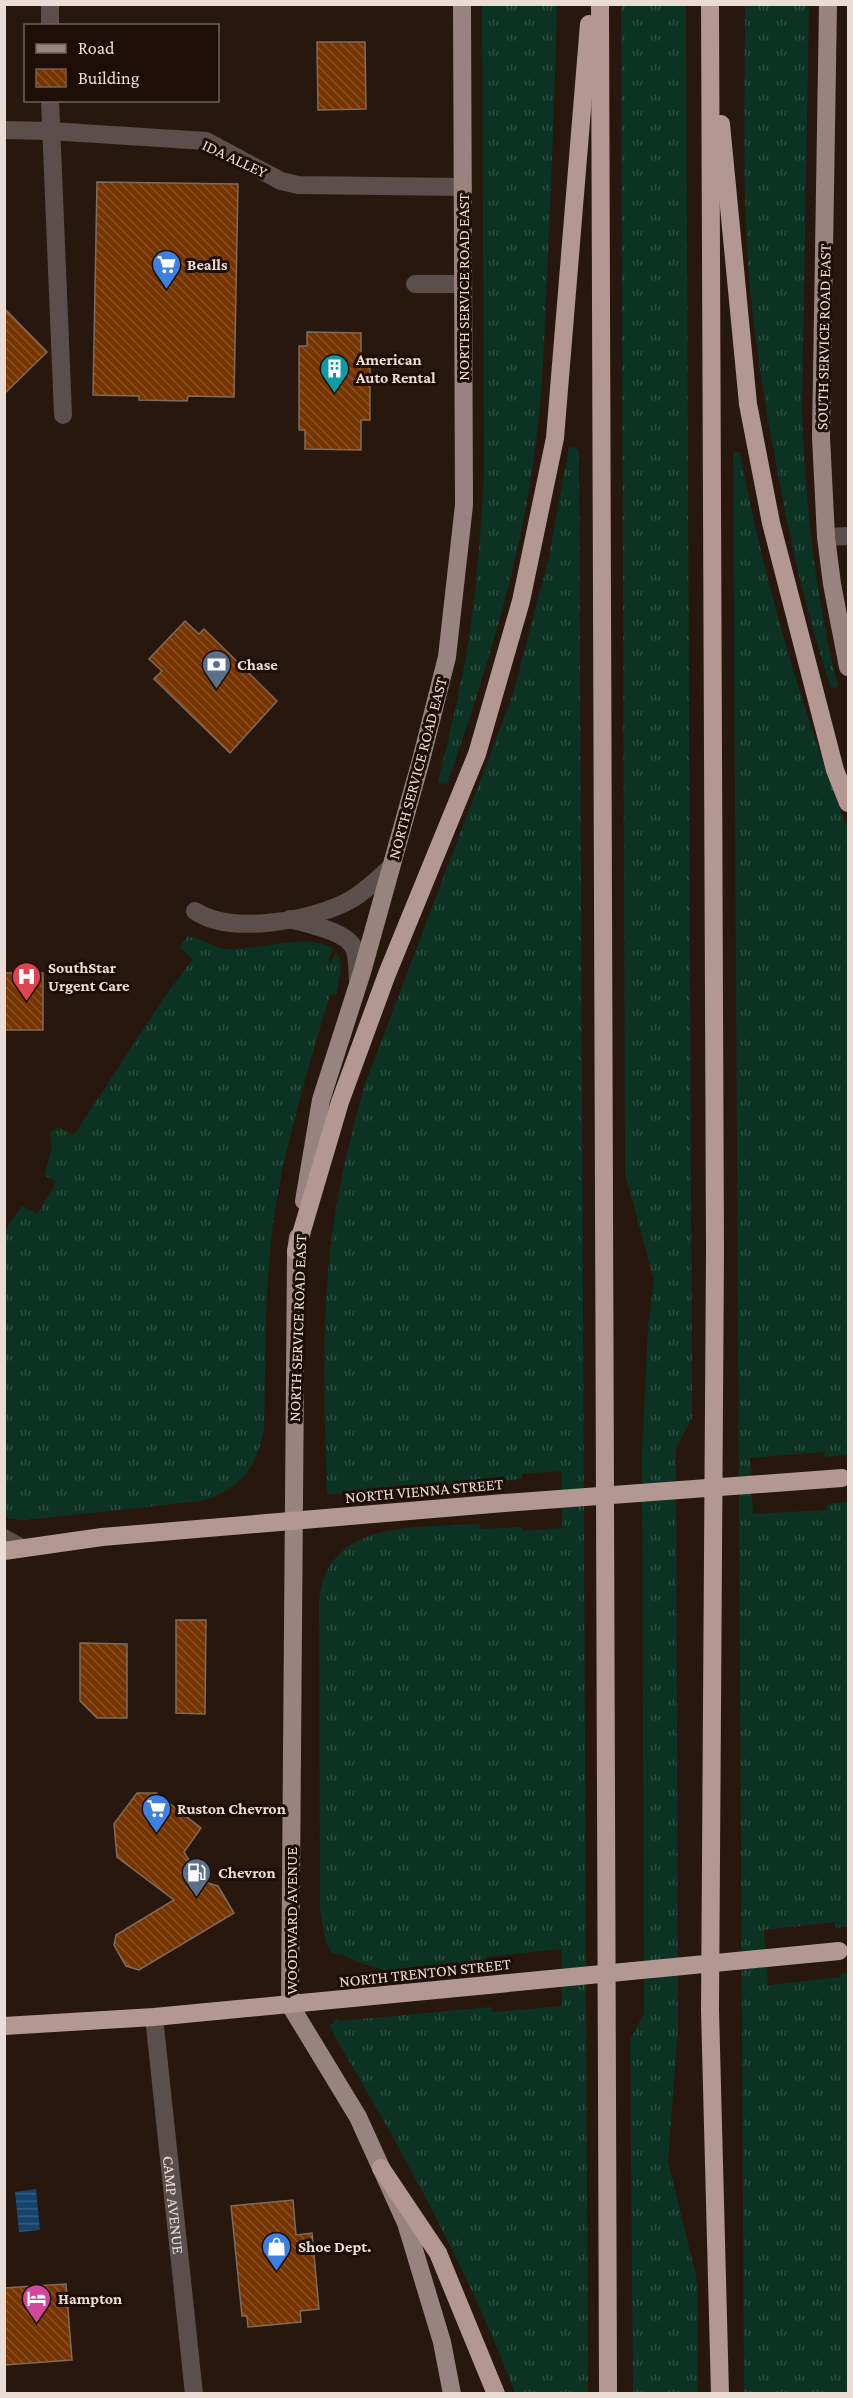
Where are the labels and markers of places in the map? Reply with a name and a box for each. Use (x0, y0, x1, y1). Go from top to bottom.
supermarket icon: Bealls (150, 248, 182, 290)
place label: Bealls (187, 256, 228, 273)
place label: American Auto Rental (355, 351, 436, 386)
building icon: American Auto Rental (319, 352, 351, 394)
bank icon: Chase (200, 648, 232, 690)
place label: Chase (237, 656, 278, 673)
place label: SouthStar Urgent Care (48, 959, 130, 994)
hospital icon: SouthStar Urgent Care (11, 960, 43, 1002)
supermarket icon: Ruston Chevron (140, 1792, 172, 1834)
place label: Ruston Chevron (177, 1800, 286, 1817)
fuel station icon: Chevron (181, 1856, 213, 1898)
place label: Chevron (218, 1864, 276, 1881)
shop icon: Shoe Dept. (261, 2230, 293, 2272)
place label: Shoe Dept. (298, 2238, 372, 2255)
hotel icon: Hampton (21, 2282, 53, 2324)
place label: Hampton (58, 2290, 122, 2307)

